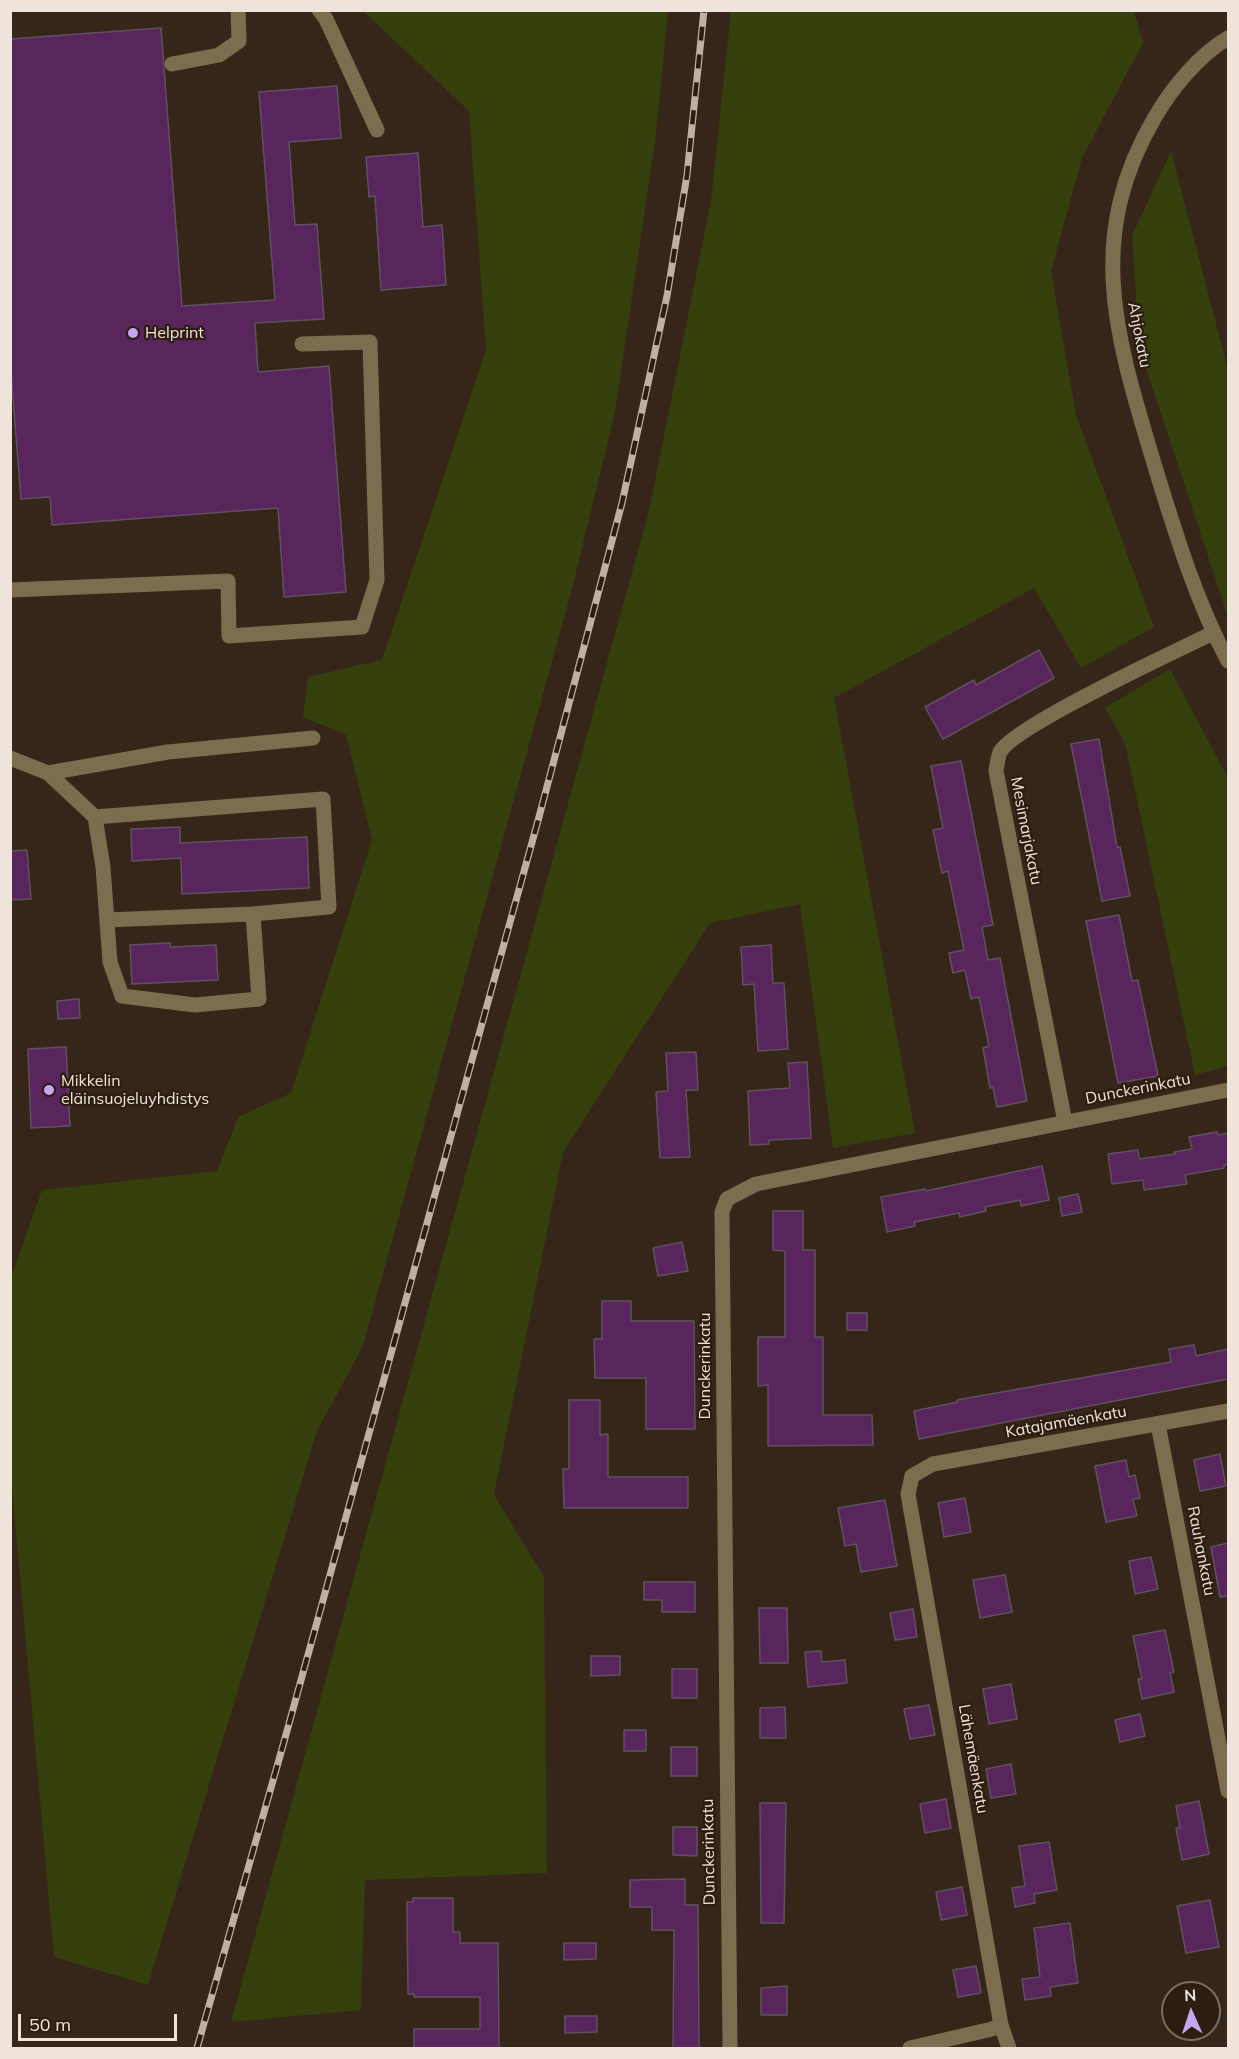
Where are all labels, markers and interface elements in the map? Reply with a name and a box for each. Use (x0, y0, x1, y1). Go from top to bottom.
street label: Ahjokatu (1123, 300, 1155, 370)
place label: Helprint (145, 323, 204, 343)
marker: Helprint (126, 326, 140, 340)
street label: Mesimarjakatu (1006, 775, 1046, 887)
street label: Dunckerinkatu (1084, 1069, 1192, 1109)
place label: Mikkelin eläinsuojeluyhdistys (61, 1071, 209, 1109)
marker: Mikkelin eläinsuojeluyhdistys (42, 1083, 56, 1097)
street label: Dunckerinkatu (695, 1313, 715, 1419)
street label: Katajamäenkatu (1004, 1402, 1128, 1442)
street label: Rauhankatu (1183, 1505, 1219, 1597)
street label: Lähemäenkatu (954, 1703, 992, 1815)
street label: Dunckerinkatu (698, 1798, 720, 1906)
north arrow (1161, 1981, 1221, 2041)
text: N (1184, 1985, 1197, 2005)
scale bar (21, 2002, 180, 2040)
text: 50 m (29, 2013, 71, 2036)

